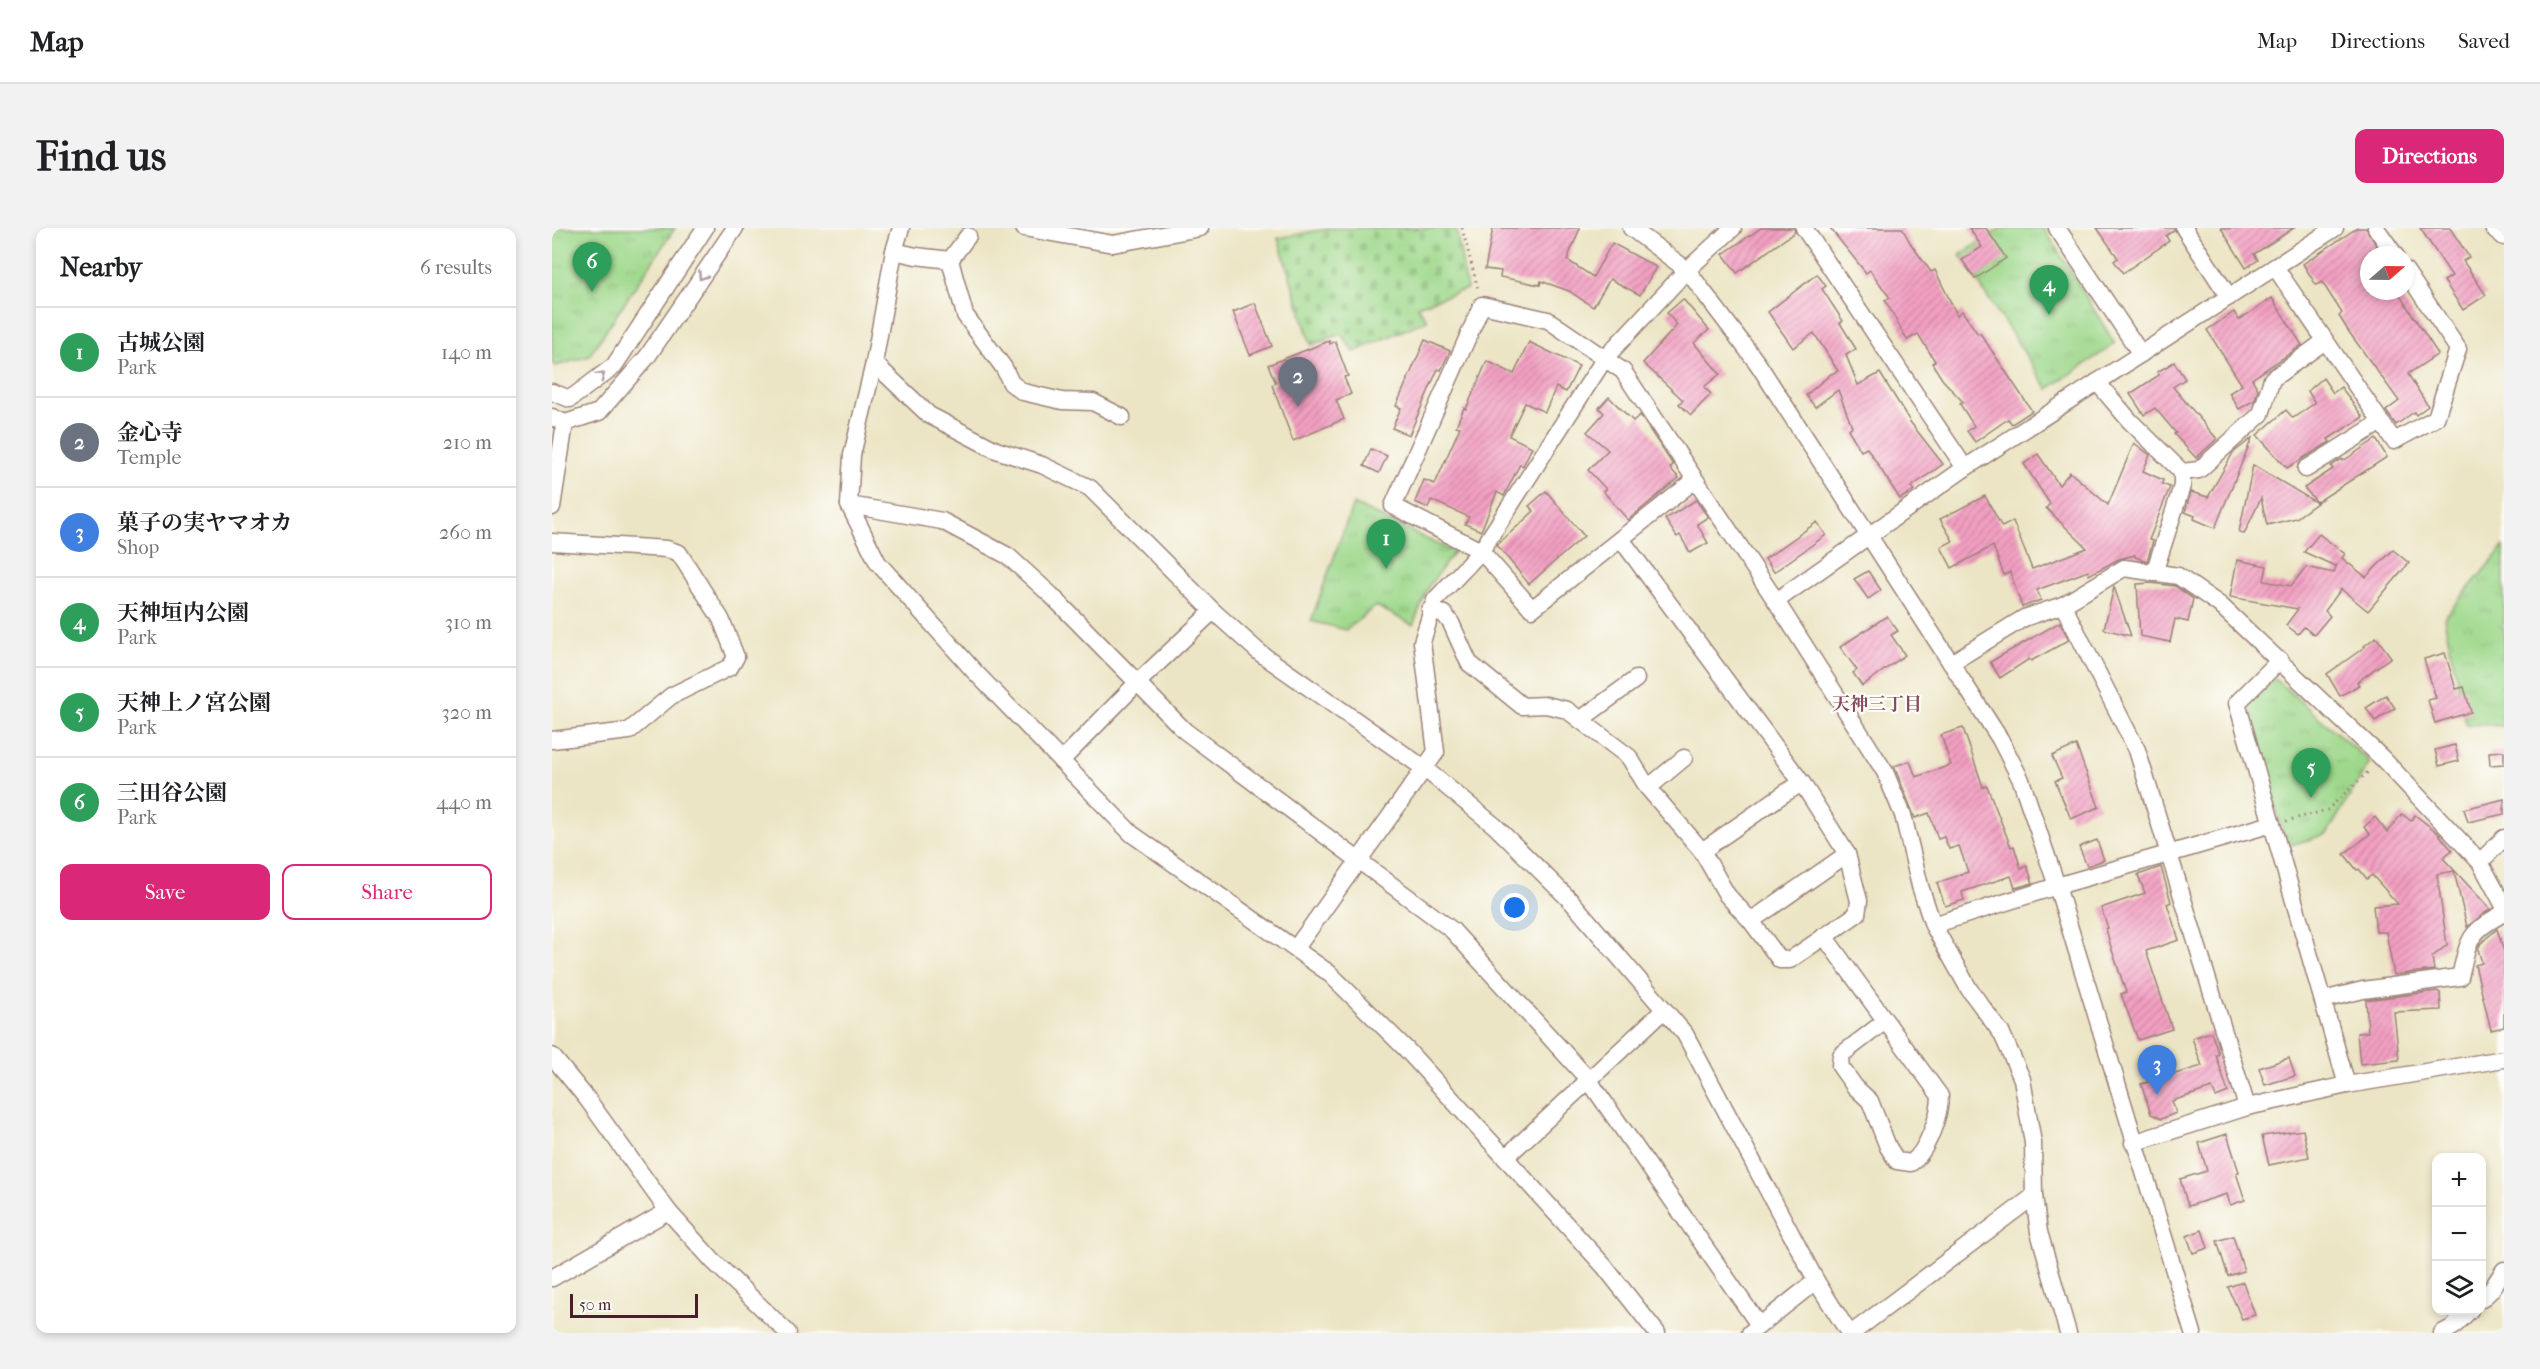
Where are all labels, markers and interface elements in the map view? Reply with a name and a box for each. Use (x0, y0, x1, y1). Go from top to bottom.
text: Map (30, 25, 84, 58)
text: Map (2257, 29, 2297, 53)
text: Directions (2330, 29, 2425, 53)
text: Saved (2458, 29, 2510, 53)
button: Directions (2355, 129, 2504, 183)
text: Find us (36, 132, 166, 181)
pin: 6 (572, 242, 612, 292)
north arrow (2360, 246, 2414, 300)
text: Nearby (60, 252, 142, 283)
text: 6 results (420, 256, 492, 279)
pin: 4 (2030, 266, 2068, 315)
one-way arrow (698, 270, 709, 281)
text: 古城公園 (117, 330, 205, 356)
text: 1 (76, 341, 83, 364)
text: 140 m (441, 341, 492, 364)
text: Park (117, 356, 157, 379)
pin: 2 (1278, 358, 1318, 407)
one-way arrow (594, 372, 605, 383)
text: 金心寺 (117, 420, 183, 446)
text: 2 (74, 431, 85, 454)
text: 210 m (443, 431, 492, 454)
text: Temple (117, 446, 181, 469)
text: 菓子の実ヤマオカ (117, 510, 292, 536)
pin: 1 (1366, 520, 1406, 569)
text: 3 (75, 521, 84, 544)
text: 260 m (439, 521, 492, 544)
text: Shop (117, 536, 159, 559)
text: 天神垣内公園 (117, 600, 249, 626)
text: 4 (74, 611, 85, 634)
text: 310 m (445, 611, 492, 634)
text: Park (117, 626, 157, 649)
text: 天神上ノ宮公園 (117, 690, 271, 716)
district label: 天神三丁目 (1832, 694, 1922, 715)
text: 5 (75, 701, 84, 724)
text: 320 m (442, 701, 492, 724)
text: Park (117, 716, 157, 739)
pin: 5 (2292, 748, 2330, 798)
text: 三田谷公園 (117, 780, 227, 806)
text: 6 (74, 791, 85, 814)
text: 440 m (436, 791, 492, 814)
text: Park (117, 806, 157, 829)
button: Save (60, 864, 270, 920)
button: Share (282, 864, 492, 920)
your location (1500, 893, 1529, 922)
pin: 3 (2138, 1046, 2176, 1095)
map controls (2432, 1153, 2486, 1315)
button: + (2432, 1153, 2486, 1207)
button: − (2432, 1207, 2486, 1261)
button: layers (2432, 1261, 2486, 1315)
scale bar (570, 1291, 698, 1318)
text: 50 m (579, 1295, 611, 1314)

